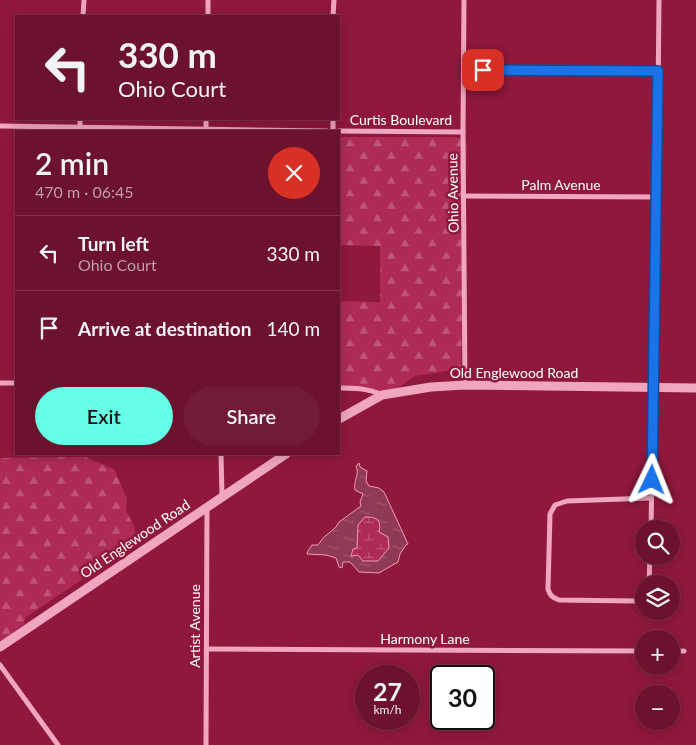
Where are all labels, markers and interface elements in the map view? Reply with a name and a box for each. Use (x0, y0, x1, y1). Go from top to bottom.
text: 330 m (118, 33, 217, 75)
icon: left (35, 35, 100, 100)
pin (462, 49, 504, 91)
icon: arrive (469, 56, 497, 84)
text: Ohio Court (118, 75, 226, 102)
street label: Curtis Boulevard (350, 111, 452, 128)
text: 2 min (35, 145, 109, 181)
button: close (268, 147, 320, 199)
street label: Ohio Avenue (443, 153, 462, 233)
street label: Palm Avenue (521, 176, 601, 193)
text: 470 m · 06:45 (35, 182, 134, 201)
text: Turn left (78, 232, 149, 255)
icon: left (35, 239, 63, 267)
text: 330 m (266, 242, 320, 265)
text: Ohio Court (78, 255, 157, 274)
icon: arrive (35, 314, 63, 342)
text: Arrive at destination (78, 317, 251, 340)
text: 140 m (266, 317, 320, 340)
street label: Old Englewood Road (450, 364, 578, 381)
button: Exit (35, 387, 173, 445)
button: Share (183, 387, 320, 445)
position arrow (625, 453, 677, 505)
street label: Old Englewood Road (77, 496, 193, 582)
map controls (635, 520, 680, 730)
button: search (635, 520, 680, 565)
button: layers (635, 575, 680, 620)
street label: Artist Avenue (186, 584, 203, 668)
street label: Harmony Lane (380, 630, 470, 647)
button: + (635, 630, 680, 675)
speed limit sign: 30 (430, 665, 495, 730)
text: 27 (373, 676, 402, 706)
button: − (635, 685, 680, 730)
text: km/h (373, 702, 402, 717)

